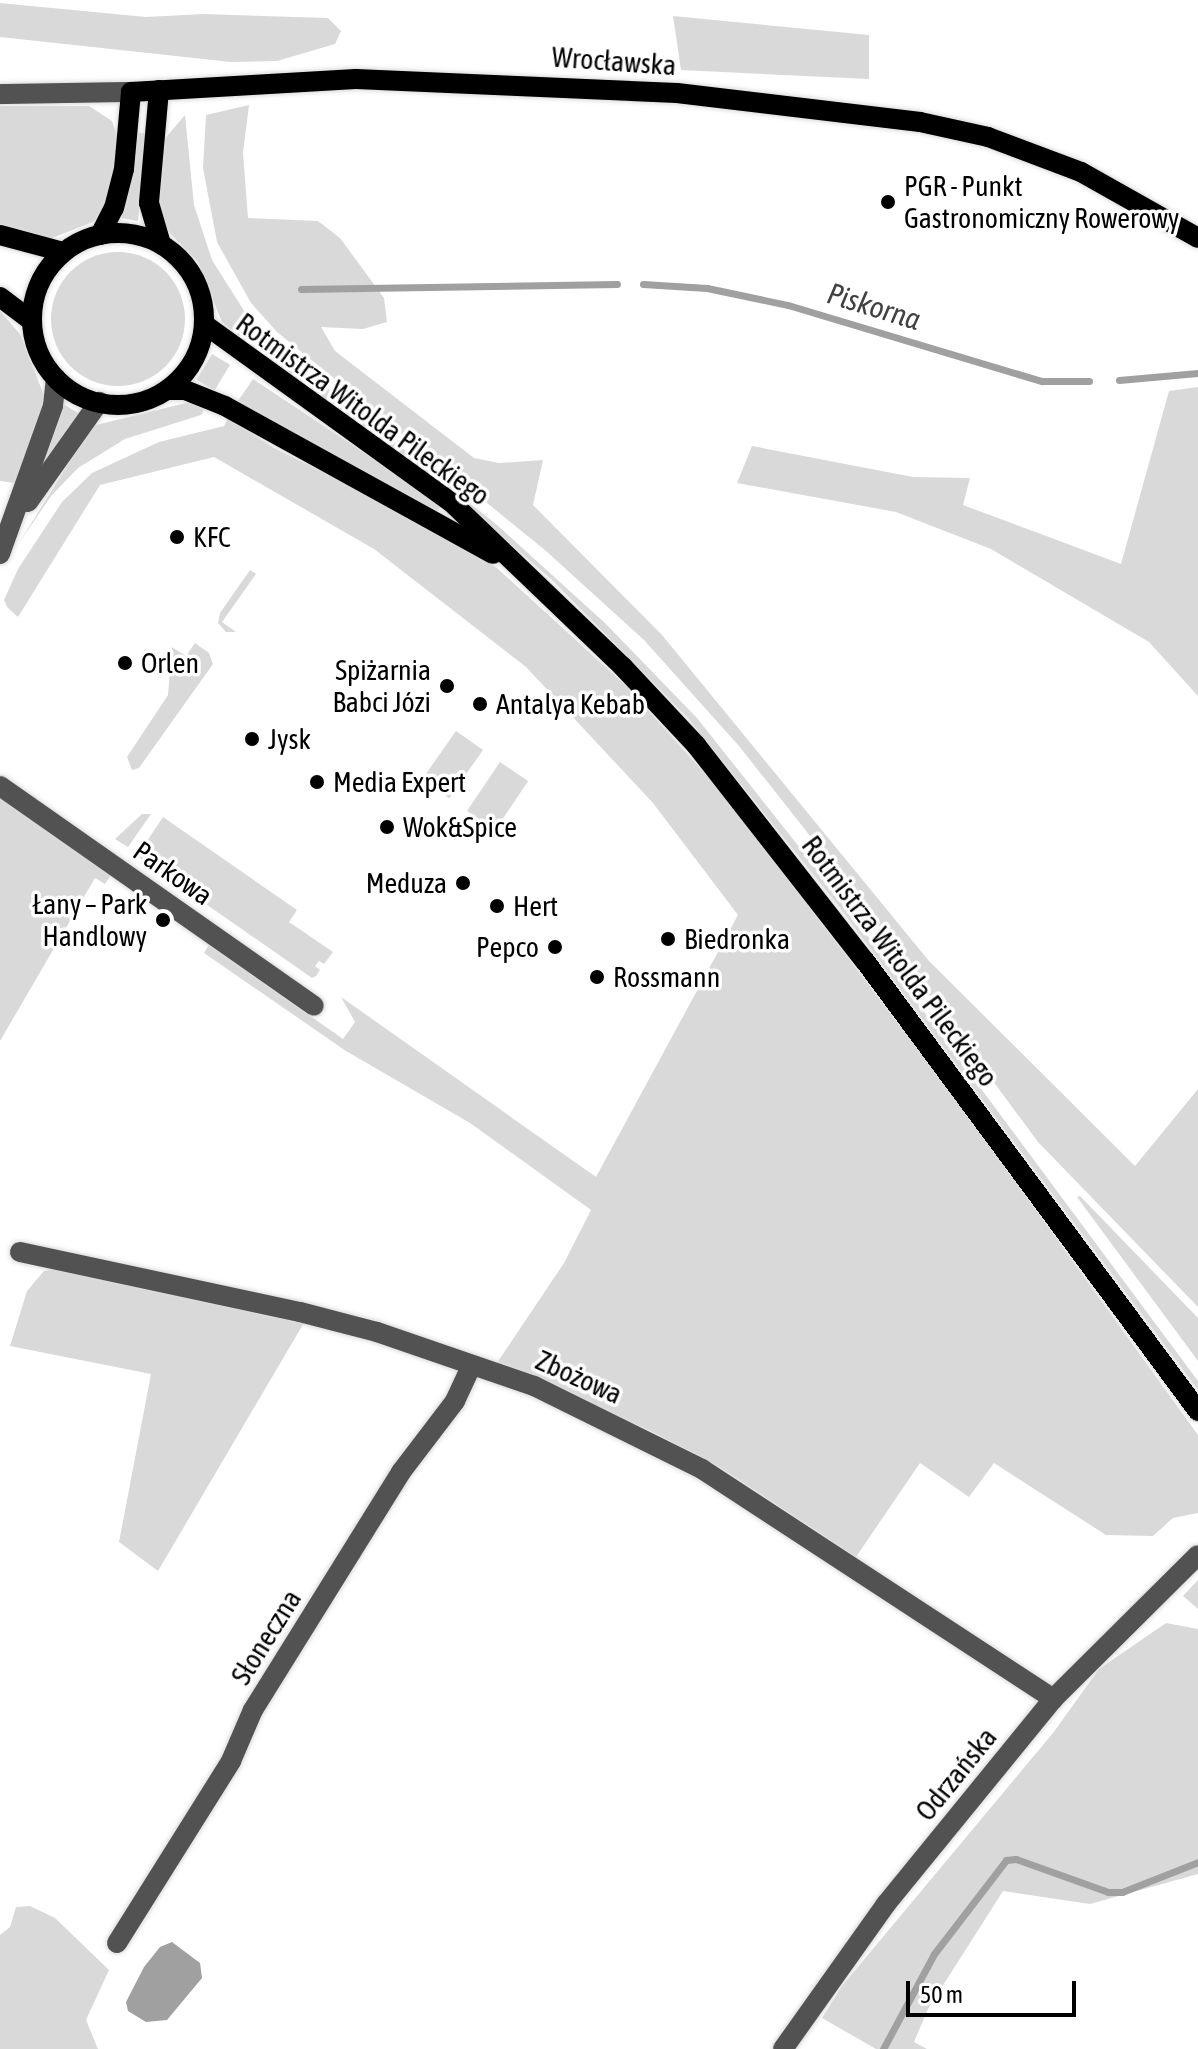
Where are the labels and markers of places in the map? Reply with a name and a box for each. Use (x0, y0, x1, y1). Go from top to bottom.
place label: PGR - Punkt Gastronomiczny Rowerowy (904, 169, 1179, 235)
marker: PGR - Punkt Gastronomiczny Rowerowy (879, 193, 897, 211)
place label: KFC (193, 520, 231, 554)
marker: KFC (168, 528, 186, 546)
place label: Orlen (141, 646, 199, 680)
place label: Spiżarnia Babci Józi (332, 653, 431, 719)
marker: Orlen (116, 654, 134, 672)
marker: Spiżarnia Babci Józi (438, 677, 456, 695)
place label: Antalya Kebab (496, 687, 645, 721)
marker: Antalya Kebab (471, 695, 489, 713)
place label: Jysk (268, 722, 311, 756)
marker: Jysk (243, 730, 261, 748)
place label: Media Expert (333, 765, 466, 799)
marker: Media Expert (308, 773, 326, 791)
place label: Wok&Spice (403, 810, 517, 844)
marker: Wok&Spice (378, 818, 396, 836)
place label: Meduza (366, 866, 447, 900)
marker: Meduza (454, 874, 472, 892)
place label: Łany – Park Handlowy (32, 887, 147, 953)
place label: Hert (513, 889, 558, 923)
marker: Hert (488, 897, 506, 915)
marker: Łany – Park Handlowy (154, 911, 172, 929)
place label: Biedronka (684, 922, 790, 956)
place label: Pepco (476, 930, 539, 964)
marker: Biedronka (659, 930, 677, 948)
marker: Pepco (546, 938, 564, 956)
place label: Rossmann (613, 960, 720, 994)
marker: Rossmann (588, 968, 606, 986)

